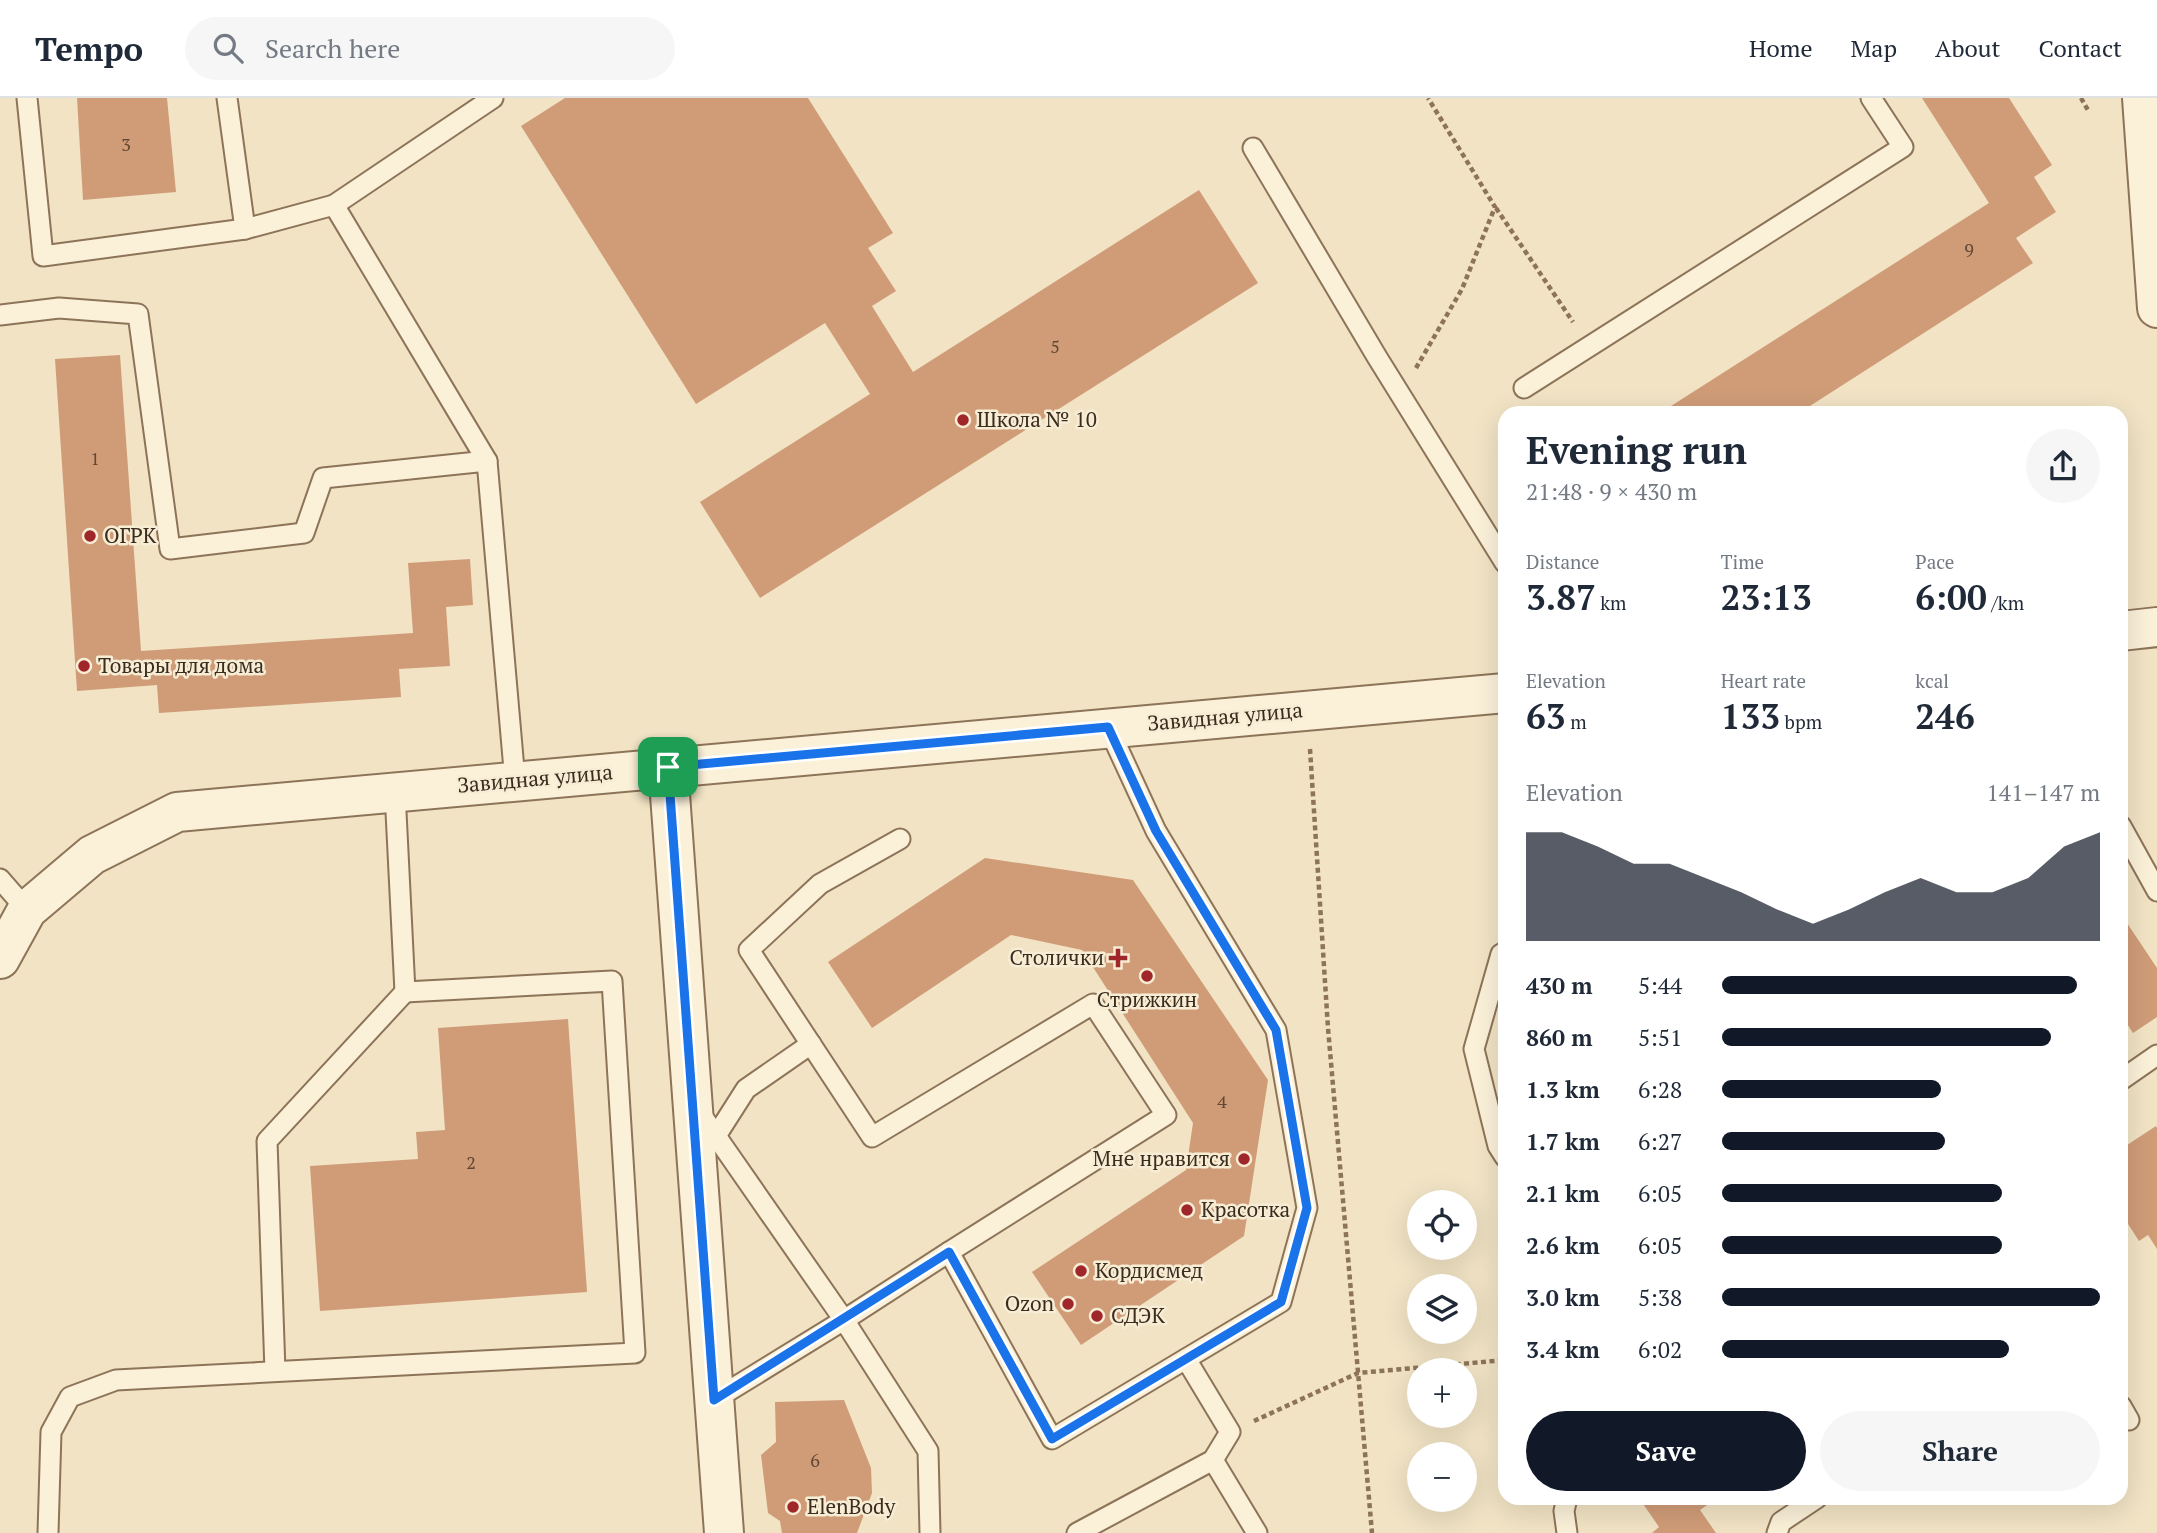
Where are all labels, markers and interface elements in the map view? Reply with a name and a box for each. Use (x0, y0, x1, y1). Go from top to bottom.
search box (185, 17, 675, 80)
text: Tempo (35, 27, 143, 70)
icon: search (209, 29, 247, 67)
text: Search here (265, 31, 400, 65)
text: Home (1749, 32, 1813, 64)
text: Map (1851, 32, 1897, 64)
text: About (1935, 32, 2001, 64)
text: Contact (2039, 32, 2122, 64)
house number: 3 (121, 132, 131, 156)
house number: 9 (1964, 237, 1974, 261)
house number: 5 (1050, 334, 1060, 358)
place label: Школа № 10 (977, 405, 1097, 433)
marker: Школа № 10 (955, 412, 971, 428)
text: Evening run (1526, 425, 1747, 475)
button: share (2026, 429, 2100, 503)
house number: 1 (90, 446, 100, 470)
text: 21:48 · 9 × 430 m (1526, 476, 1697, 507)
place label: ОГРК (104, 521, 157, 549)
marker: ОГРК (82, 528, 98, 544)
text: Distance (1526, 549, 1599, 574)
text: Time (1721, 549, 1764, 574)
text: Pace (1915, 549, 1954, 574)
text: 3.87 (1526, 574, 1596, 620)
text: 23:13 (1721, 574, 1812, 620)
text: 6:00 (1915, 574, 1987, 620)
text: km (1596, 590, 1627, 615)
text: /km (1987, 590, 2024, 615)
place label: Товары для дома (98, 651, 265, 679)
marker: Товары для дома (76, 658, 92, 674)
text: Elevation (1526, 668, 1606, 693)
text: Heart rate (1721, 668, 1806, 693)
text: kcal (1915, 668, 1949, 693)
text: 63 (1526, 693, 1566, 739)
text: 133 (1721, 693, 1780, 739)
text: 246 (1915, 693, 1975, 739)
street label: Завидная улица (1146, 695, 1304, 737)
text: m (1566, 709, 1587, 734)
text: bpm (1780, 709, 1822, 734)
pin (638, 737, 698, 797)
icon: arrive (649, 748, 687, 786)
street label: Завидная улица (456, 757, 614, 799)
text: Elevation (1526, 777, 1623, 808)
text: 141–147 m (1987, 777, 2100, 808)
place label: Столички (1009, 943, 1104, 971)
marker: Столички (1110, 950, 1126, 966)
marker: Стрижкин (1139, 968, 1155, 984)
text: 430 m (1526, 970, 1592, 1001)
text: 5:44 (1638, 970, 1682, 1001)
place label: Стрижкин (1097, 985, 1197, 1013)
text: 860 m (1526, 1022, 1592, 1053)
text: 5:51 (1638, 1022, 1682, 1053)
text: 1.3 km (1526, 1074, 1600, 1105)
text: 6:28 (1638, 1074, 1682, 1105)
house number: 4 (1217, 1089, 1227, 1113)
text: 1.7 km (1526, 1126, 1600, 1157)
text: 6:27 (1638, 1126, 1682, 1157)
place label: Мне нравится (1093, 1144, 1230, 1172)
house number: 2 (466, 1150, 476, 1174)
marker: Мне нравится (1236, 1151, 1252, 1167)
text: 2.1 km (1526, 1178, 1600, 1209)
text: 6:05 (1638, 1178, 1682, 1209)
map controls (1407, 1190, 1477, 1512)
button: locate (1407, 1190, 1477, 1260)
place label: Красотка (1201, 1195, 1290, 1223)
marker: Красотка (1179, 1202, 1195, 1218)
text: 2.6 km (1526, 1230, 1600, 1261)
text: 6:05 (1638, 1230, 1682, 1261)
place label: Кордисмед (1095, 1256, 1203, 1284)
marker: Кордисмед (1073, 1263, 1089, 1279)
button: layers (1407, 1274, 1477, 1344)
text: 3.0 km (1526, 1282, 1600, 1313)
text: 5:38 (1638, 1282, 1682, 1313)
place label: Ozon (1005, 1289, 1055, 1317)
marker: Ozon (1060, 1296, 1076, 1312)
place label: СДЭК (1111, 1301, 1165, 1329)
marker: СДЭК (1089, 1308, 1105, 1324)
text: 3.4 km (1526, 1334, 1600, 1365)
text: 6:02 (1638, 1334, 1682, 1365)
button: + (1407, 1358, 1477, 1428)
button: Save (1526, 1411, 1806, 1491)
button: Share (1820, 1411, 2100, 1491)
button: − (1407, 1442, 1477, 1512)
house number: 6 (810, 1448, 820, 1472)
place label: ElenBody (807, 1492, 896, 1520)
marker: ElenBody (785, 1499, 801, 1515)

